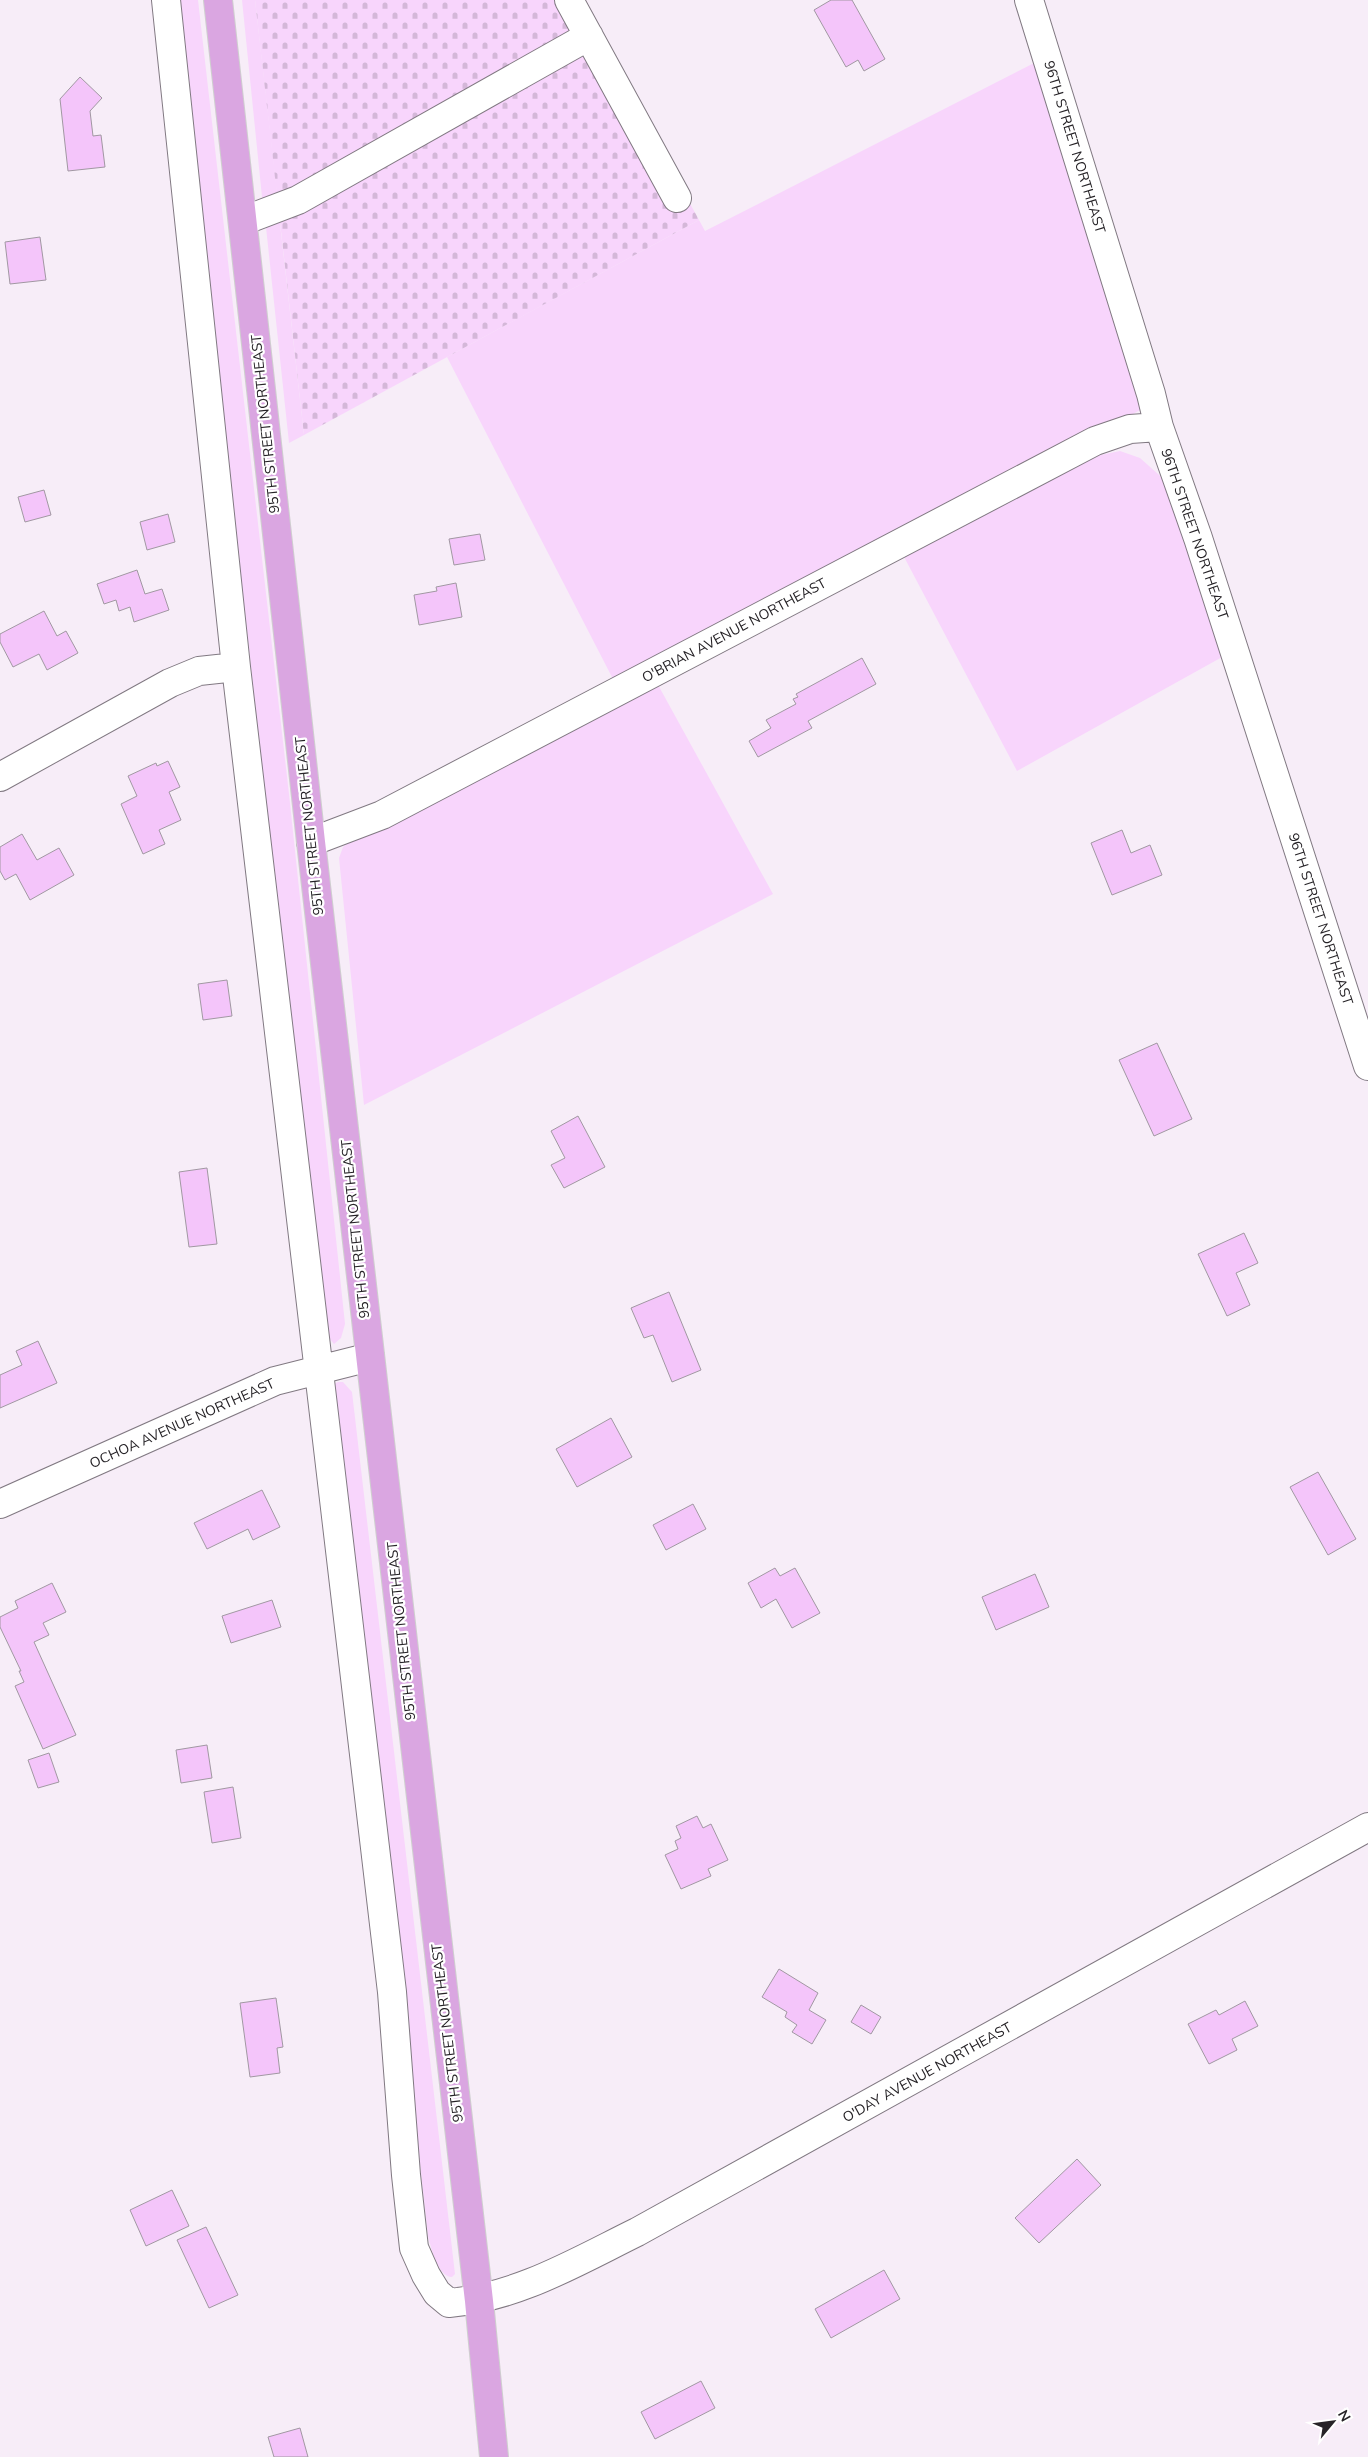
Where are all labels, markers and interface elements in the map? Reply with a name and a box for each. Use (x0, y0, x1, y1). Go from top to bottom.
street label: 96TH STREET NORTHEAST (1040, 58, 1110, 236)
street label: 95TH STREET NORTHEAST (247, 333, 283, 514)
street label: 96TH STREET NORTHEAST (1157, 446, 1233, 622)
street label: O'BRIAN AVENUE NORTHEAST (639, 573, 830, 686)
street label: 95TH STREET NORTHEAST (291, 735, 327, 916)
street label: 96TH STREET NORTHEAST (1285, 831, 1357, 1008)
street label: 95TH STREET NORTHEAST (337, 1138, 373, 1319)
street label: OCHOA AVENUE NORTHEAST (87, 1374, 278, 1472)
street label: 95TH STREET NORTHEAST (383, 1540, 419, 1721)
street label: 95TH STREET NORTHEAST (427, 1942, 467, 2123)
street label: O'DAY AVENUE NORTHEAST (839, 2018, 1015, 2126)
north arrow (1308, 2397, 1358, 2447)
text: N (1334, 2407, 1355, 2425)

